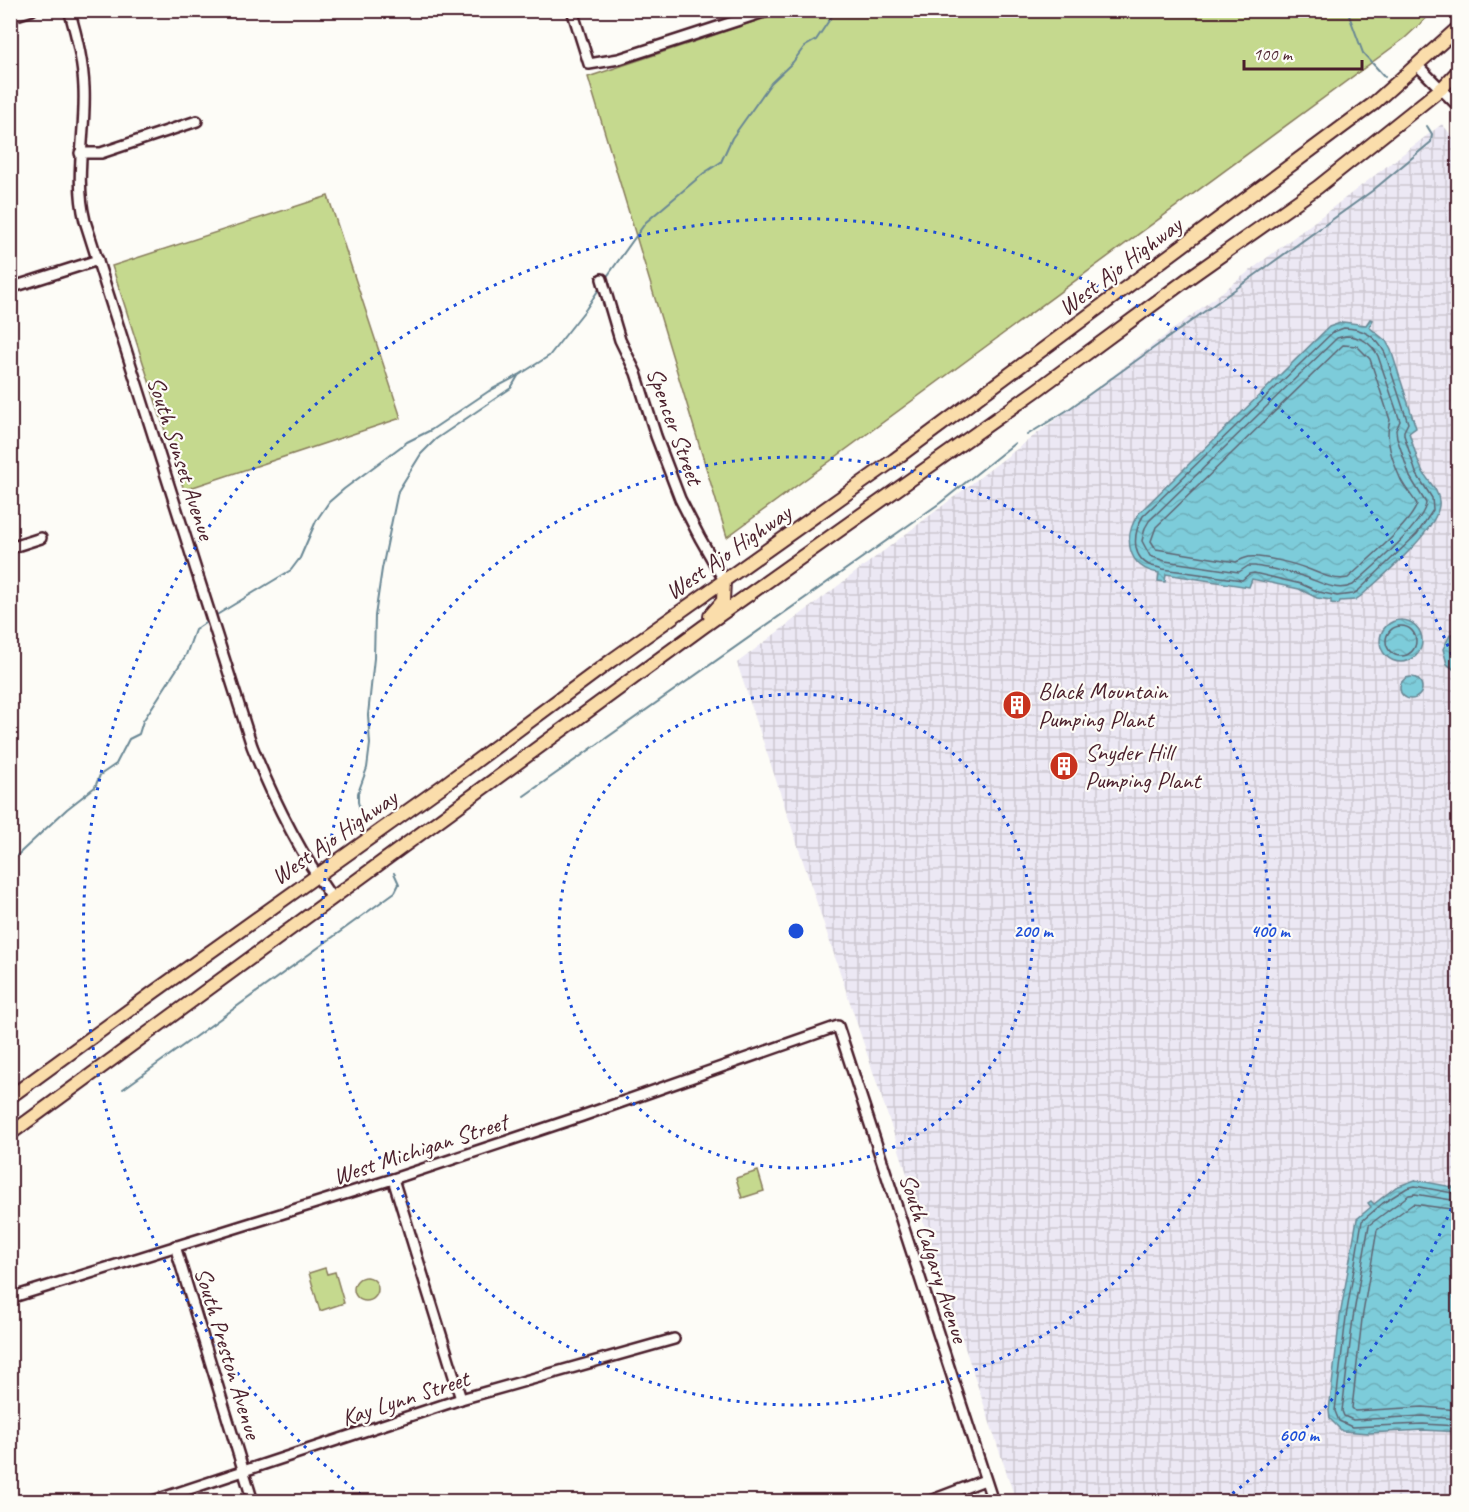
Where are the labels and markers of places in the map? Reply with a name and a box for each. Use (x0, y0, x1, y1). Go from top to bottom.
place label: Black Mountain Pumping Plant (1038, 676, 1169, 734)
building icon: Black Mountain Pumping Plant (1001, 689, 1033, 721)
place label: Snyder Hill Pumping Plant (1085, 737, 1202, 795)
building icon: Snyder Hill Pumping Plant (1048, 750, 1080, 782)
centre of rings (786, 921, 806, 941)

